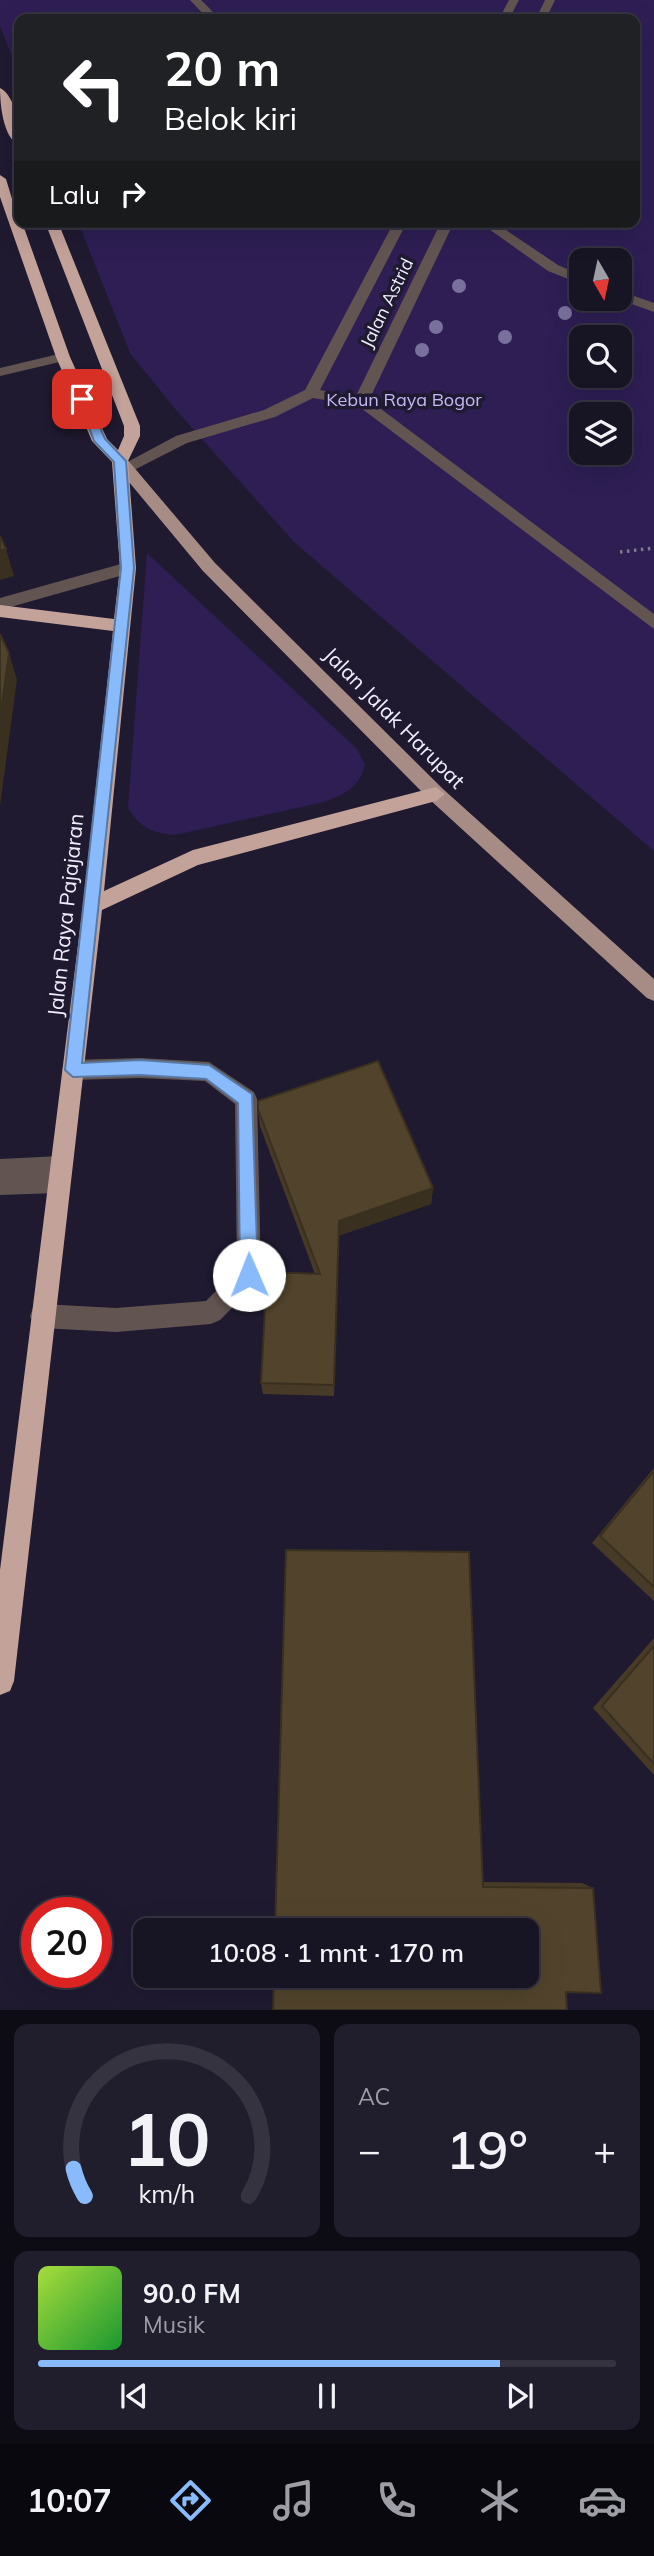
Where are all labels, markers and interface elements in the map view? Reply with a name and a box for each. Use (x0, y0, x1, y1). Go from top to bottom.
text: 20 m (164, 37, 280, 98)
icon: left (49, 42, 140, 133)
text: Belok kiri (164, 98, 297, 138)
icon: right (114, 175, 152, 213)
text: Lalu (49, 178, 100, 211)
north arrow (569, 248, 632, 312)
map controls (569, 248, 632, 465)
street label: Jalan Astrid (355, 254, 418, 351)
button: search (569, 325, 632, 388)
pin (52, 369, 112, 429)
icon: arrive (63, 380, 101, 418)
park label: Kebun Raya Bogor (326, 388, 482, 411)
button: layers (569, 402, 632, 465)
street label: Jalan Jalak Harupat (319, 641, 471, 793)
street label: Jalan Raya Pajajaran (41, 812, 89, 1018)
position arrow (212, 1238, 286, 1312)
speed limit sign: 20 (21, 1897, 112, 1988)
text: 10:08 · 1 mnt · 170 m (208, 1936, 464, 1969)
text: AC (358, 2082, 390, 2111)
text: 10 (123, 2094, 211, 2185)
text: 19° (446, 2117, 528, 2182)
text: − (358, 2126, 381, 2174)
text: + (593, 2126, 616, 2174)
text: km/h (139, 2178, 195, 2209)
text: 90.0 FM (143, 2277, 241, 2310)
text: Musik (143, 2310, 205, 2339)
icon: previous (115, 2377, 153, 2415)
icon: pause (308, 2377, 346, 2415)
icon: next (501, 2377, 539, 2415)
icon: directions (166, 2476, 215, 2525)
icon: music (269, 2476, 318, 2525)
icon: phone (372, 2476, 421, 2525)
icon: climate (475, 2476, 524, 2525)
icon: car (578, 2476, 627, 2525)
text: 10:07 (27, 2480, 112, 2520)

